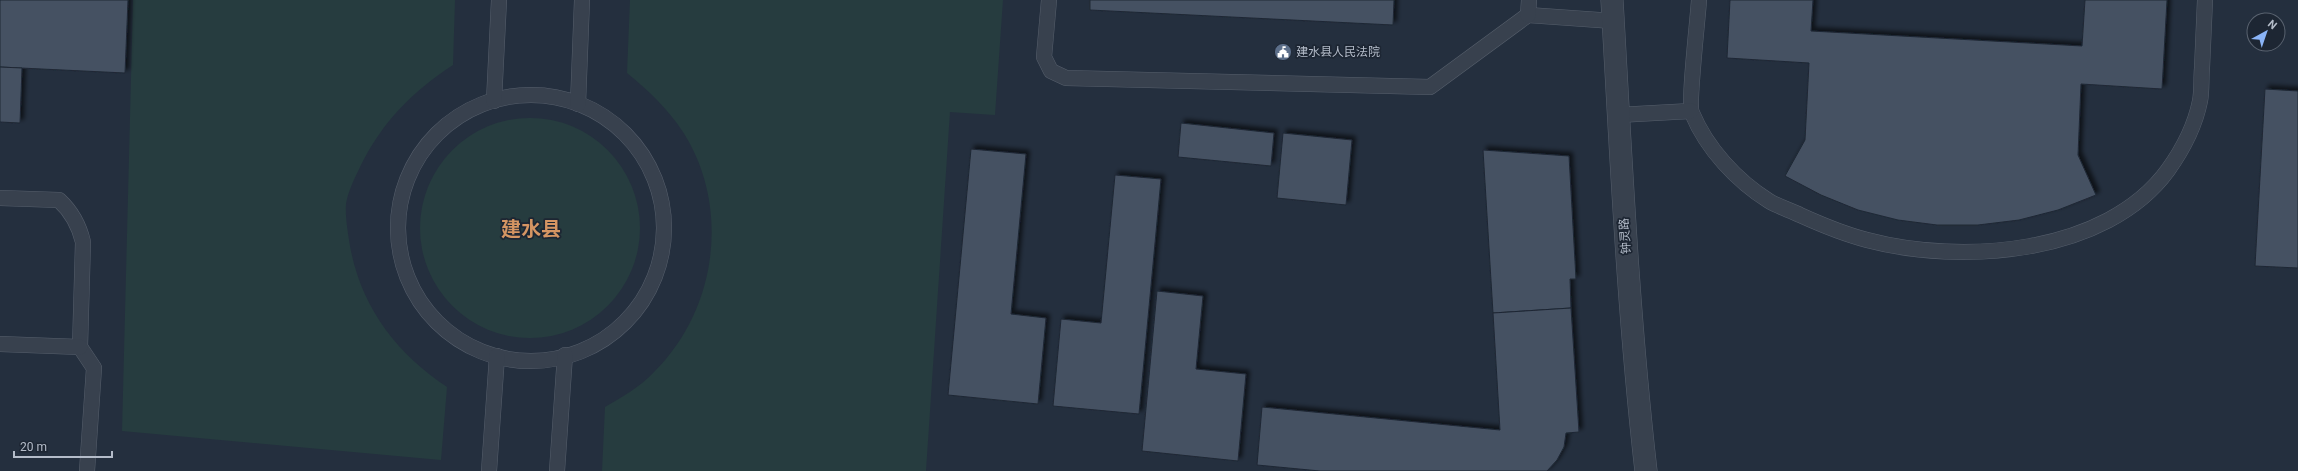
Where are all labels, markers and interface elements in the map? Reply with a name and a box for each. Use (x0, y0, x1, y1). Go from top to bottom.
north arrow (2246, 12, 2286, 52)
text: N (2265, 17, 2279, 32)
public building icon: 建水县人民法院 (1273, 42, 1293, 62)
place label: 建水县人民法院 (1296, 45, 1380, 59)
district label: 建水县 (501, 217, 561, 241)
street label: 钟灵路 (1617, 218, 1633, 254)
scale bar (14, 433, 112, 459)
text: 20 m (20, 440, 47, 454)

